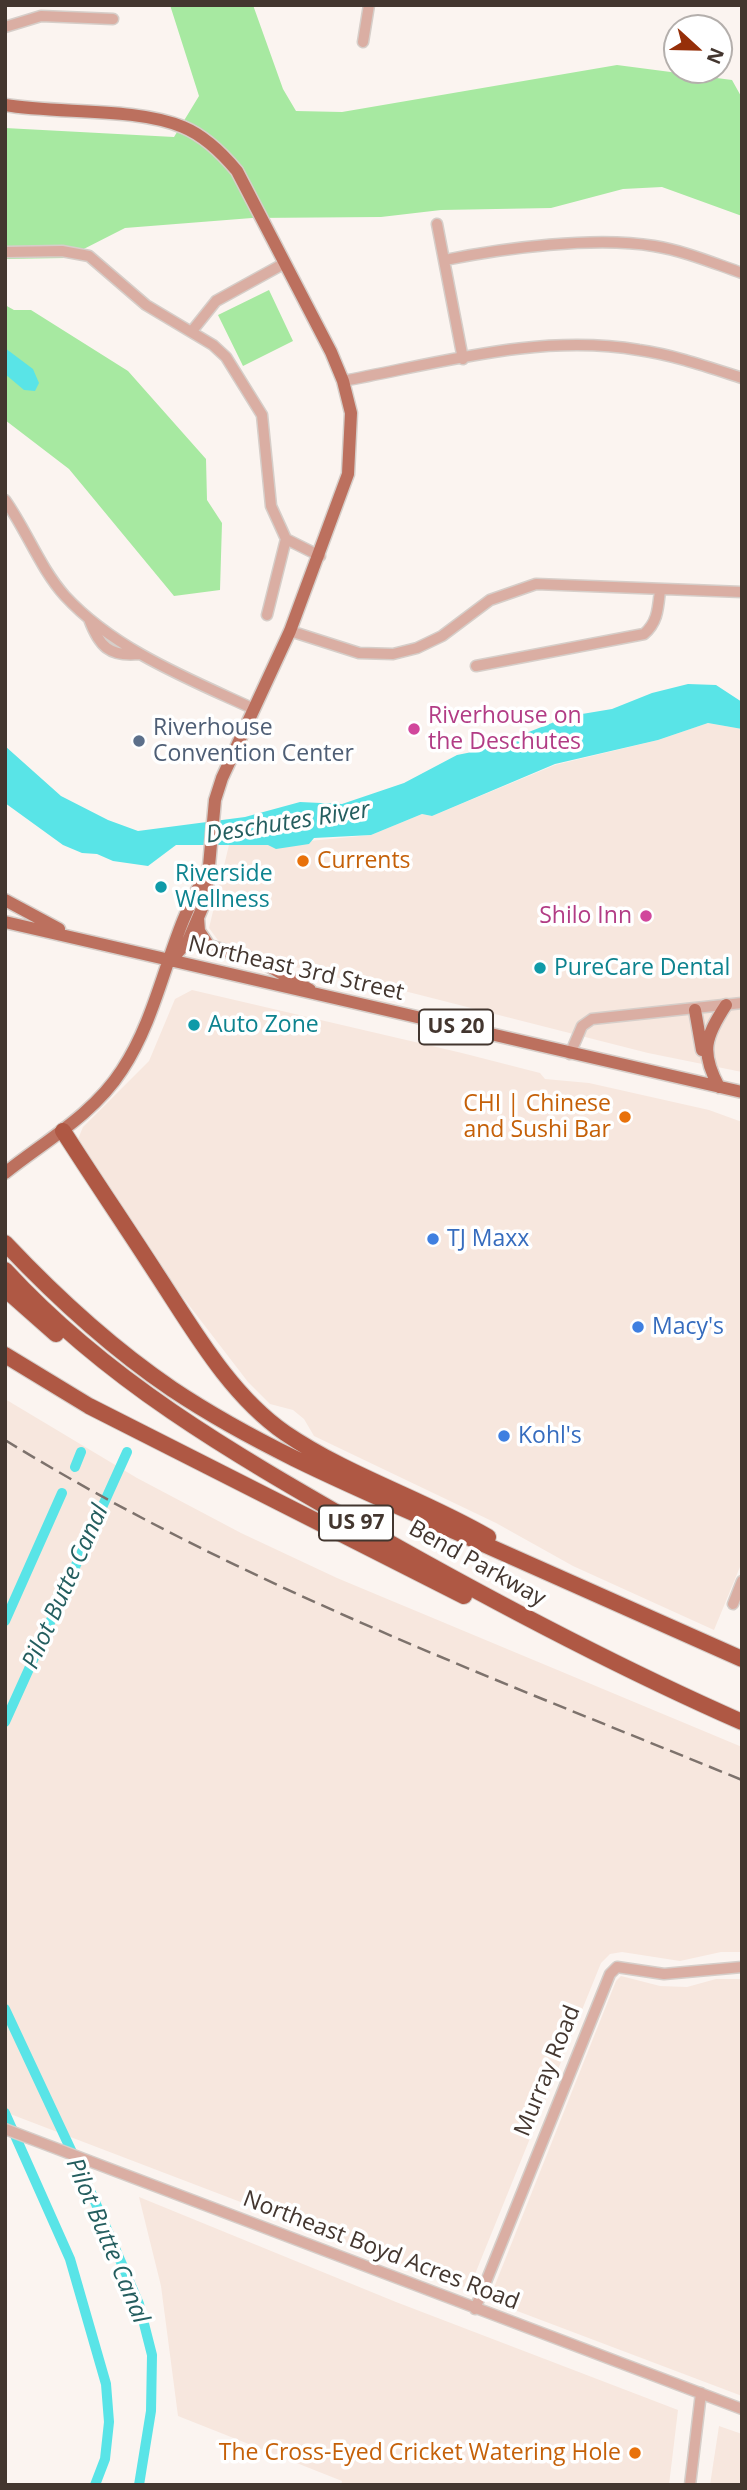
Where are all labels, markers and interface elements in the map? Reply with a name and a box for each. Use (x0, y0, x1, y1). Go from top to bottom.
north arrow (663, 14, 733, 84)
text: N (701, 44, 731, 68)
place label: Riverhouse on the Deschutes (428, 702, 582, 756)
place label: Riverhouse Convention Center (153, 714, 354, 768)
marker: Riverhouse on the Deschutes (406, 721, 422, 737)
marker: Riverhouse Convention Center (131, 733, 147, 749)
water label: Deschutes River (204, 796, 372, 850)
place label: Currents (317, 847, 411, 875)
marker: Currents (295, 853, 311, 869)
place label: Riverside Wellness (175, 860, 273, 914)
marker: Riverside Wellness (153, 879, 169, 895)
place label: Shilo Inn (539, 902, 632, 930)
marker: Shilo Inn (638, 908, 654, 924)
street label: Northeast 3rd Street (185, 931, 407, 1007)
place label: PureCare Dental (554, 954, 730, 982)
marker: PureCare Dental (532, 960, 548, 976)
road number: US 20 (419, 1010, 493, 1044)
place label: Auto Zone (208, 1011, 319, 1039)
marker: Auto Zone (186, 1017, 202, 1033)
place label: CHI | Chinese and Sushi Bar (463, 1090, 611, 1144)
marker: CHI | Chinese and Sushi Bar (617, 1109, 633, 1125)
place label: TJ Maxx (447, 1225, 529, 1253)
marker: TJ Maxx (425, 1231, 441, 1247)
place label: Macy's (652, 1313, 724, 1341)
marker: Macy's (630, 1319, 646, 1335)
place label: Kohl's (518, 1422, 582, 1450)
marker: Kohl's (496, 1428, 512, 1444)
water label: Pilot Butte Canal (17, 1500, 115, 1674)
road number: US 97 (319, 1506, 393, 1540)
street label: Bend Parkway (404, 1515, 550, 1613)
street label: Murray Road (509, 2002, 587, 2140)
water label: Pilot Butte Canal (59, 2154, 155, 2328)
street label: Northeast Boyd Acres Road (239, 2186, 523, 2316)
place label: The Cross-Eyed Cricket Watering Hole (219, 2439, 621, 2467)
marker: The Cross-Eyed Cricket Watering Hole (627, 2445, 643, 2461)

